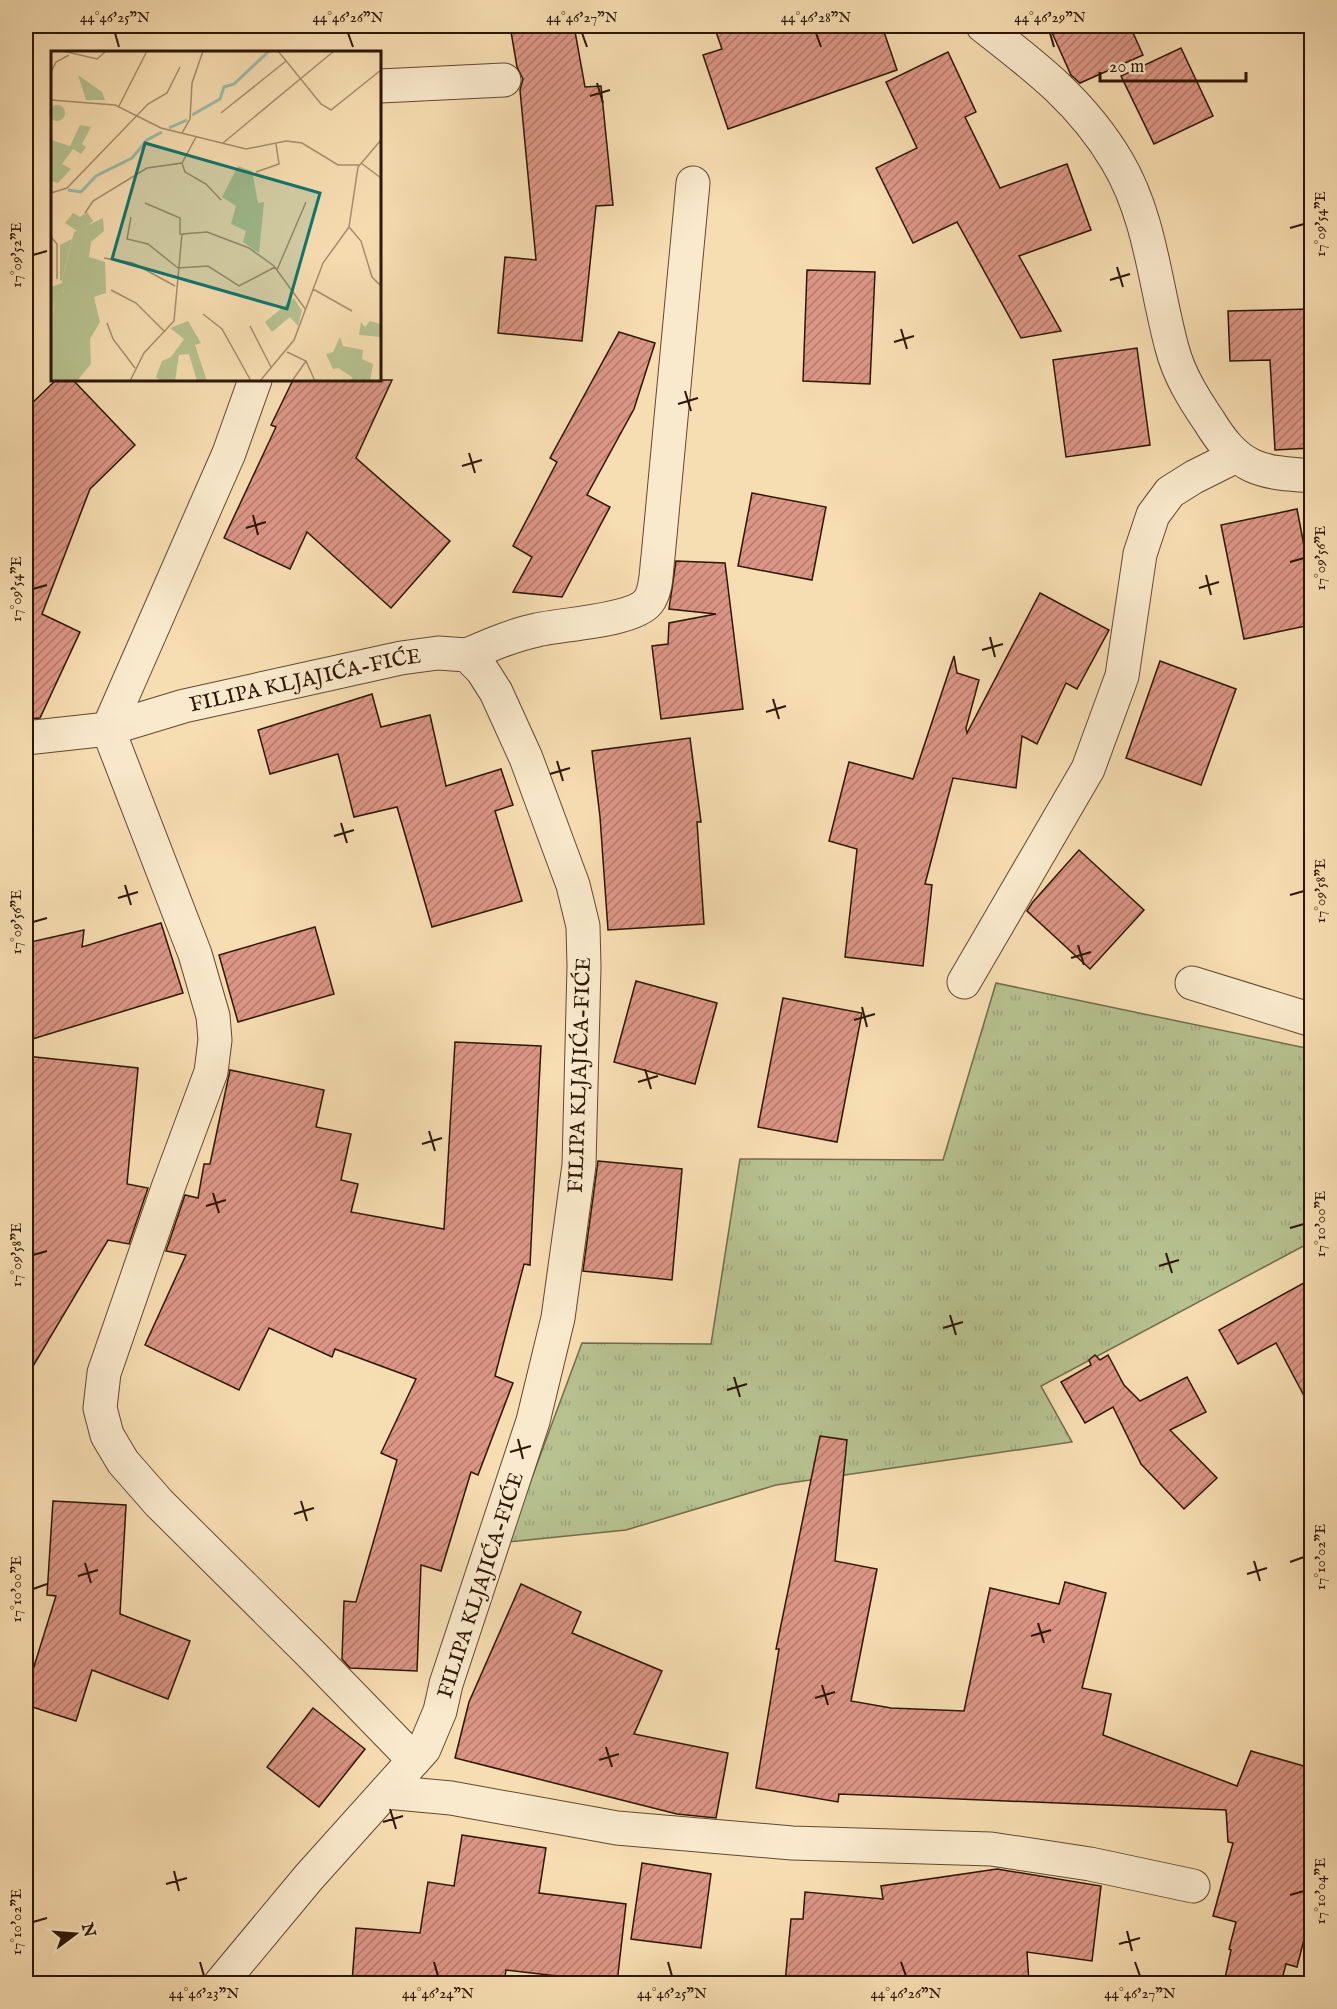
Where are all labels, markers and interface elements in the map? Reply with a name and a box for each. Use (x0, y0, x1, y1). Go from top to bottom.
text: 44°46'25"N (80, 8, 150, 27)
text: 44°46'26"N (312, 8, 384, 27)
text: 44°46'27"N (546, 8, 618, 27)
text: 44°46'28"N (781, 8, 851, 27)
text: 44°46'29"N (1014, 8, 1086, 27)
scale bar (1100, 45, 1246, 83)
inset map (51, 51, 381, 381)
text: 20 m (1109, 56, 1144, 79)
text: 17°09'54"E (1311, 191, 1330, 257)
text: 17°09'52"E (7, 222, 26, 288)
text: 17°09'56"E (1311, 526, 1330, 590)
text: 17°09'54"E (7, 556, 26, 622)
street label: FILIPA KLJAJIĆA-FIĆE (187, 643, 423, 719)
text: 17°09'58"E (1311, 859, 1330, 923)
text: 17°09'56"E (7, 890, 26, 954)
street label: FILIPA KLJAJIĆA-FIĆE (562, 957, 598, 1194)
text: 17°10'00"E (1311, 1191, 1330, 1257)
text: 17°09'58"E (7, 1223, 26, 1287)
street label: FILIPA KLJAJIĆA-FIĆE (431, 1469, 531, 1702)
text: 17°10'02"E (1311, 1524, 1330, 1590)
text: 17°10'00"E (7, 1556, 26, 1622)
text: 17°10'04"E (1311, 1858, 1330, 1924)
text: 17°10'02"E (7, 1889, 26, 1955)
north arrow (45, 1904, 105, 1964)
text: N (76, 1920, 99, 1940)
text: 44°46'23"N (169, 1984, 239, 2003)
text: 44°46'24"N (402, 1984, 474, 2003)
text: 44°46'25"N (637, 1984, 707, 2003)
text: 44°46'26"N (870, 1984, 942, 2003)
text: 44°46'27"N (1104, 1984, 1176, 2003)

